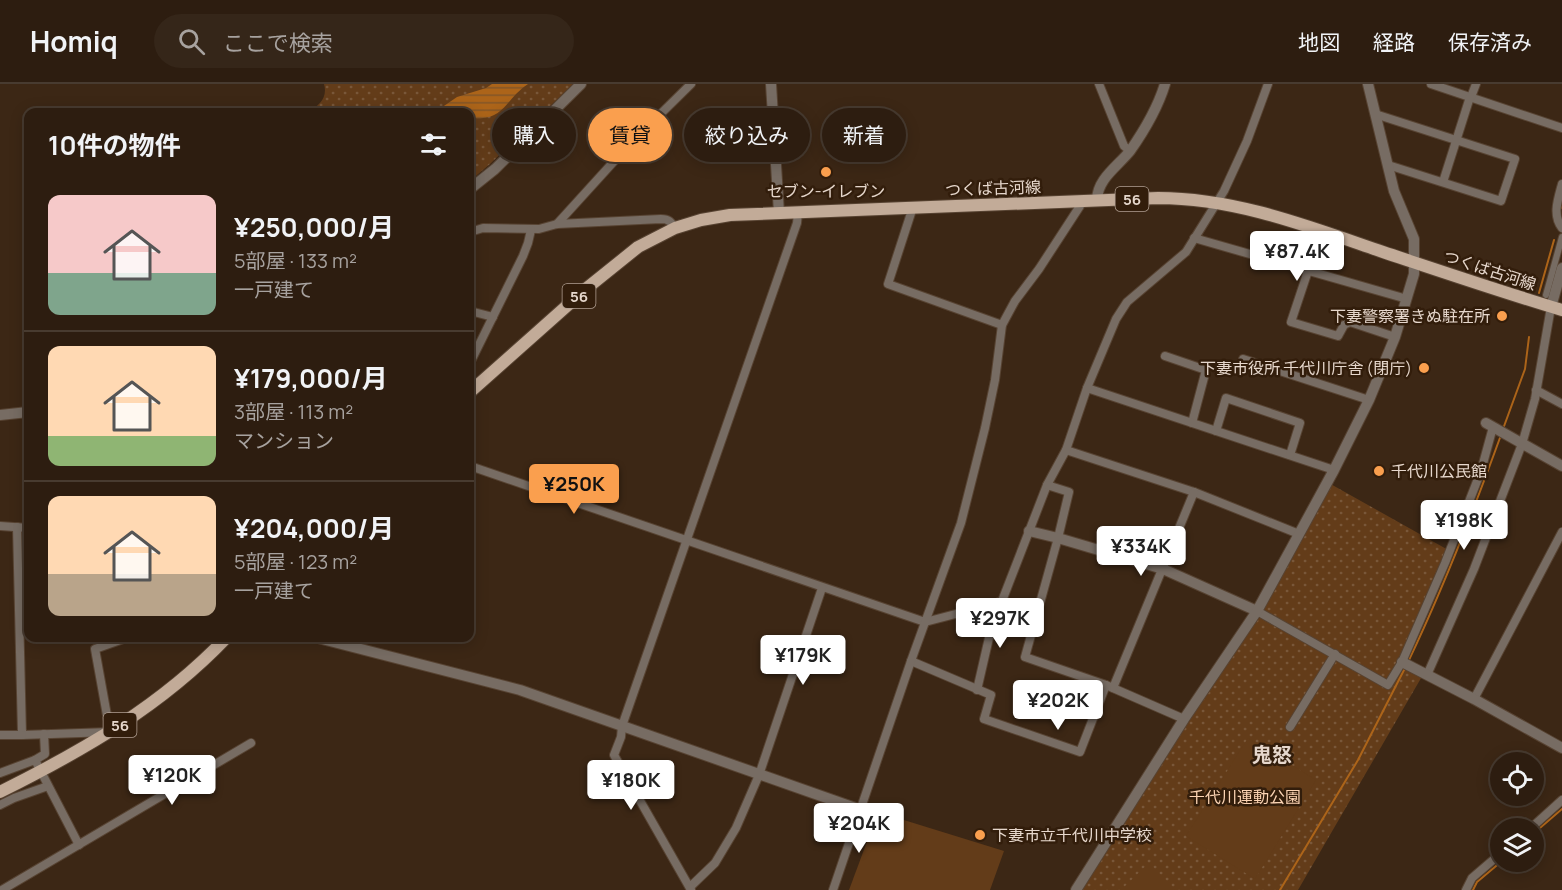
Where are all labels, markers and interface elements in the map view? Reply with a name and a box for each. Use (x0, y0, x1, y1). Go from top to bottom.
search box (154, 14, 574, 68)
text: Homiq (30, 22, 118, 60)
icon: search (175, 25, 208, 58)
text: ここで検索 (223, 28, 333, 58)
text: 地図 (1298, 28, 1340, 56)
text: 経路 (1373, 28, 1415, 56)
text: 保存済み (1448, 28, 1532, 56)
chip: 購入 (492, 108, 576, 162)
chip: 賃貸 (588, 108, 672, 162)
chip: 絞り込み (684, 108, 810, 162)
chip: 新着 (822, 108, 906, 162)
text: 10件の物件 (48, 127, 181, 163)
icon: filters (417, 128, 450, 161)
marker: セブン-イレブン (819, 165, 833, 179)
street label: つくば古河線 (945, 175, 1041, 201)
place label: セブン-イレブン (767, 180, 885, 202)
road number: 56 (1116, 187, 1148, 211)
text: ¥250,000/月 (234, 209, 394, 245)
icon: home (96, 219, 168, 291)
pin: ¥87.4K (1248, 231, 1346, 282)
text: ¥87.4K (1264, 237, 1330, 264)
street label: つくば古河線 (1441, 245, 1539, 295)
text: 5部屋 · 133 m² (234, 247, 357, 274)
text: 一戸建て (234, 276, 314, 303)
road number: 56 (562, 284, 596, 308)
place label: 下妻警察署きぬ駐在所 (1330, 305, 1490, 327)
marker: 下妻警察署きぬ駐在所 (1495, 309, 1509, 323)
place label: 下妻市役所 千代川庁舎 (閉庁) (1200, 357, 1412, 379)
text: ¥179,000/月 (234, 360, 388, 396)
marker: 下妻市役所 千代川庁舎 (閉庁) (1417, 361, 1431, 375)
icon: home (96, 370, 168, 442)
text: 3部屋 · 113 m² (234, 398, 353, 425)
text: マンション (234, 427, 334, 454)
place label: 千代川公民館 (1391, 460, 1487, 482)
pin: ¥250K (532, 464, 616, 515)
marker: 千代川公民館 (1372, 464, 1386, 478)
text: ¥250K (543, 470, 605, 497)
pin: ¥198K (1422, 500, 1506, 551)
text: ¥198K (1435, 506, 1493, 533)
text: ¥204,000/月 (234, 510, 394, 546)
icon: home (96, 520, 168, 592)
pin: ¥334K (1099, 526, 1183, 577)
text: ¥334K (1111, 532, 1171, 559)
text: 5部屋 · 123 m² (234, 548, 357, 575)
text: 一戸建て (234, 577, 314, 604)
pin: ¥297K (958, 598, 1042, 649)
text: ¥297K (970, 604, 1030, 631)
pin: ¥179K (761, 635, 845, 686)
text: ¥179K (774, 641, 832, 668)
pin: ¥202K (1016, 680, 1100, 731)
text: ¥202K (1027, 686, 1089, 713)
road number: 56 (104, 713, 136, 737)
district label: 鬼怒 (1252, 741, 1292, 768)
map controls (1490, 752, 1544, 872)
button: locate (1490, 752, 1544, 806)
pin: ¥120K (130, 755, 214, 806)
pin: ¥180K (589, 760, 673, 811)
text: ¥120K (143, 761, 202, 788)
text: ¥180K (601, 766, 661, 793)
park label: 千代川運動公園 (1189, 786, 1301, 808)
pin: ¥204K (817, 803, 901, 854)
text: ¥204K (828, 809, 890, 836)
button: layers (1490, 818, 1544, 872)
place label: 下妻市立千代川中学校 (992, 824, 1152, 846)
marker: 下妻市立千代川中学校 (973, 828, 987, 842)

